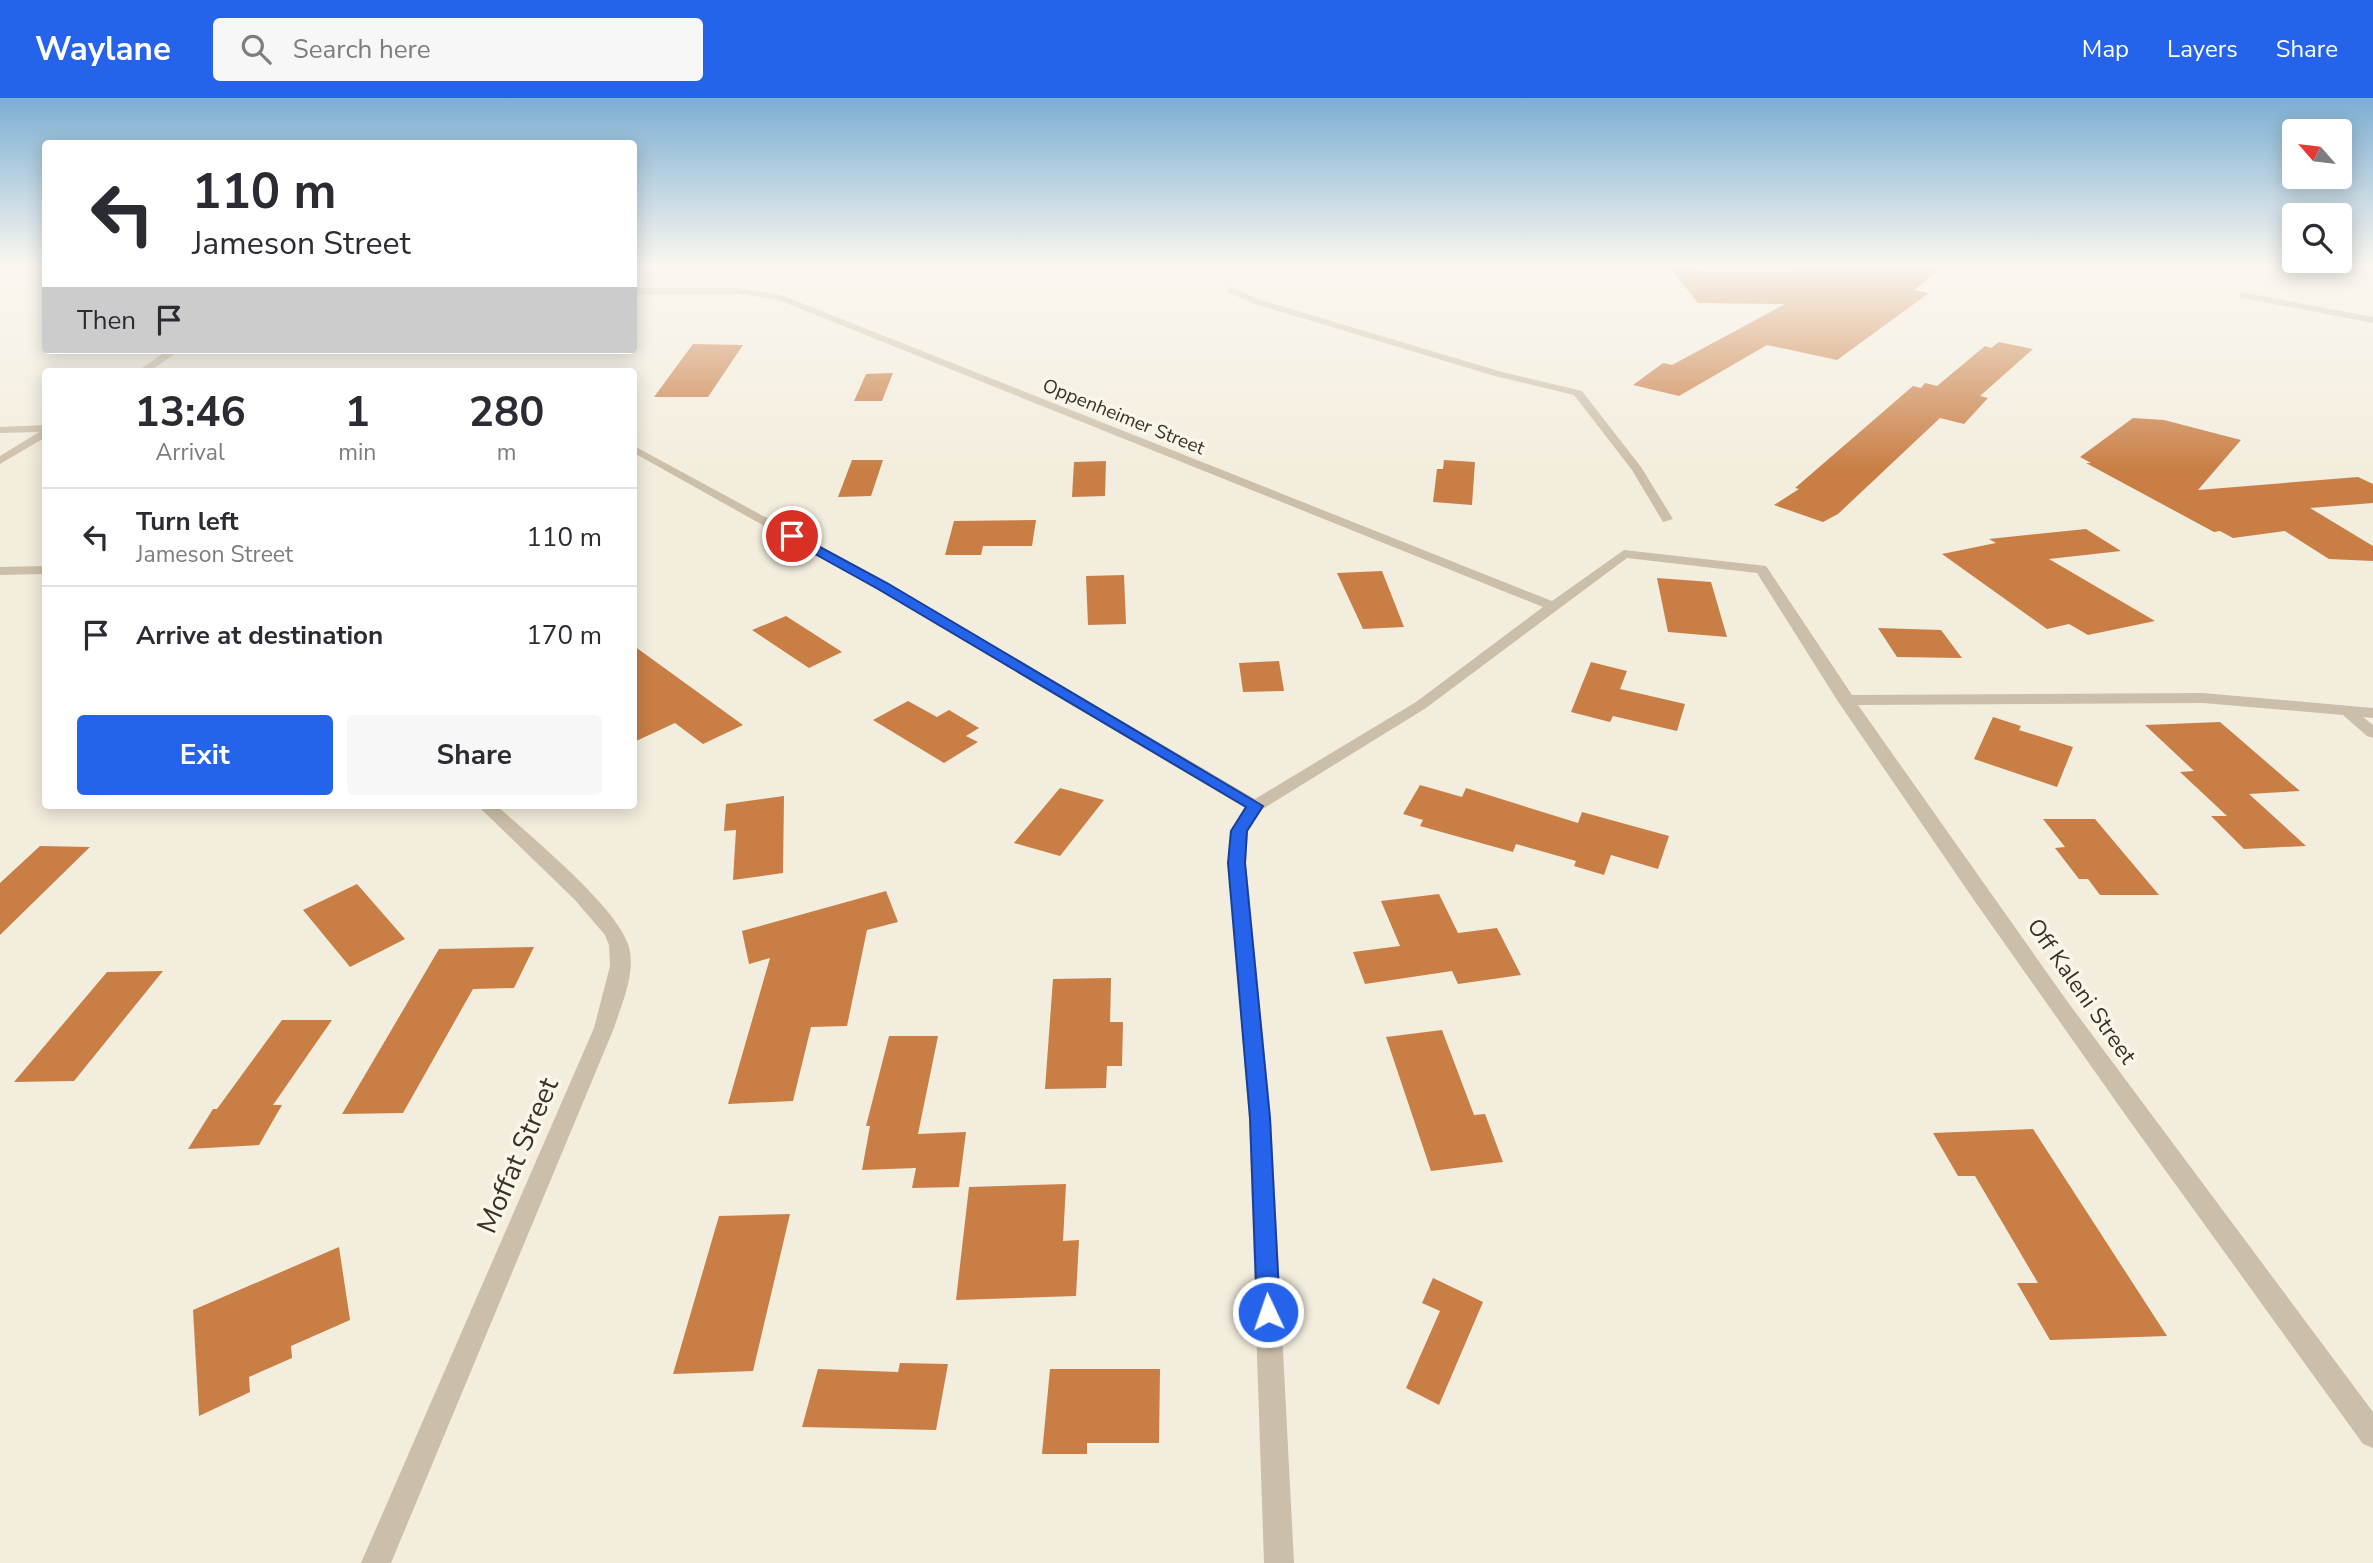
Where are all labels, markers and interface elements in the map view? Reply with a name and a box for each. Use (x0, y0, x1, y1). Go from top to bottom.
search box (213, 18, 703, 81)
text: Waylane (35, 27, 171, 72)
icon: search (237, 30, 275, 68)
text: Search here (293, 32, 431, 67)
text: Map (2082, 33, 2129, 65)
text: Layers (2167, 33, 2238, 65)
text: Share (2276, 33, 2338, 65)
north arrow (2282, 119, 2352, 189)
map controls (2282, 119, 2352, 273)
text: 110 m (192, 158, 336, 225)
icon: left (77, 168, 168, 259)
button: search (2282, 203, 2352, 273)
text: Jameson Street (192, 222, 411, 265)
icon: arrive (150, 301, 188, 339)
text: Then (77, 303, 136, 338)
street label: Oppenheimer Street (1039, 372, 1209, 461)
text: 13:46 (135, 384, 246, 441)
text: 1 (345, 384, 370, 441)
text: 280 (469, 384, 544, 441)
text: Arrival (156, 437, 225, 468)
text: min (338, 437, 376, 468)
text: m (497, 437, 517, 468)
text: Turn left (136, 504, 239, 539)
pin (762, 506, 822, 566)
icon: arrive (773, 517, 811, 555)
icon: left (77, 518, 115, 556)
text: 110 m (526, 520, 602, 555)
text: Jameson Street (136, 539, 293, 570)
icon: arrive (77, 616, 115, 654)
text: Arrive at destination (136, 618, 383, 653)
text: 170 m (526, 618, 602, 653)
button: Exit (77, 715, 333, 795)
button: Share (347, 715, 602, 795)
street label: Off Kaleni Street (2020, 912, 2144, 1071)
street label: Moffat Street (468, 1072, 568, 1239)
position arrow (1231, 1275, 1305, 1349)

